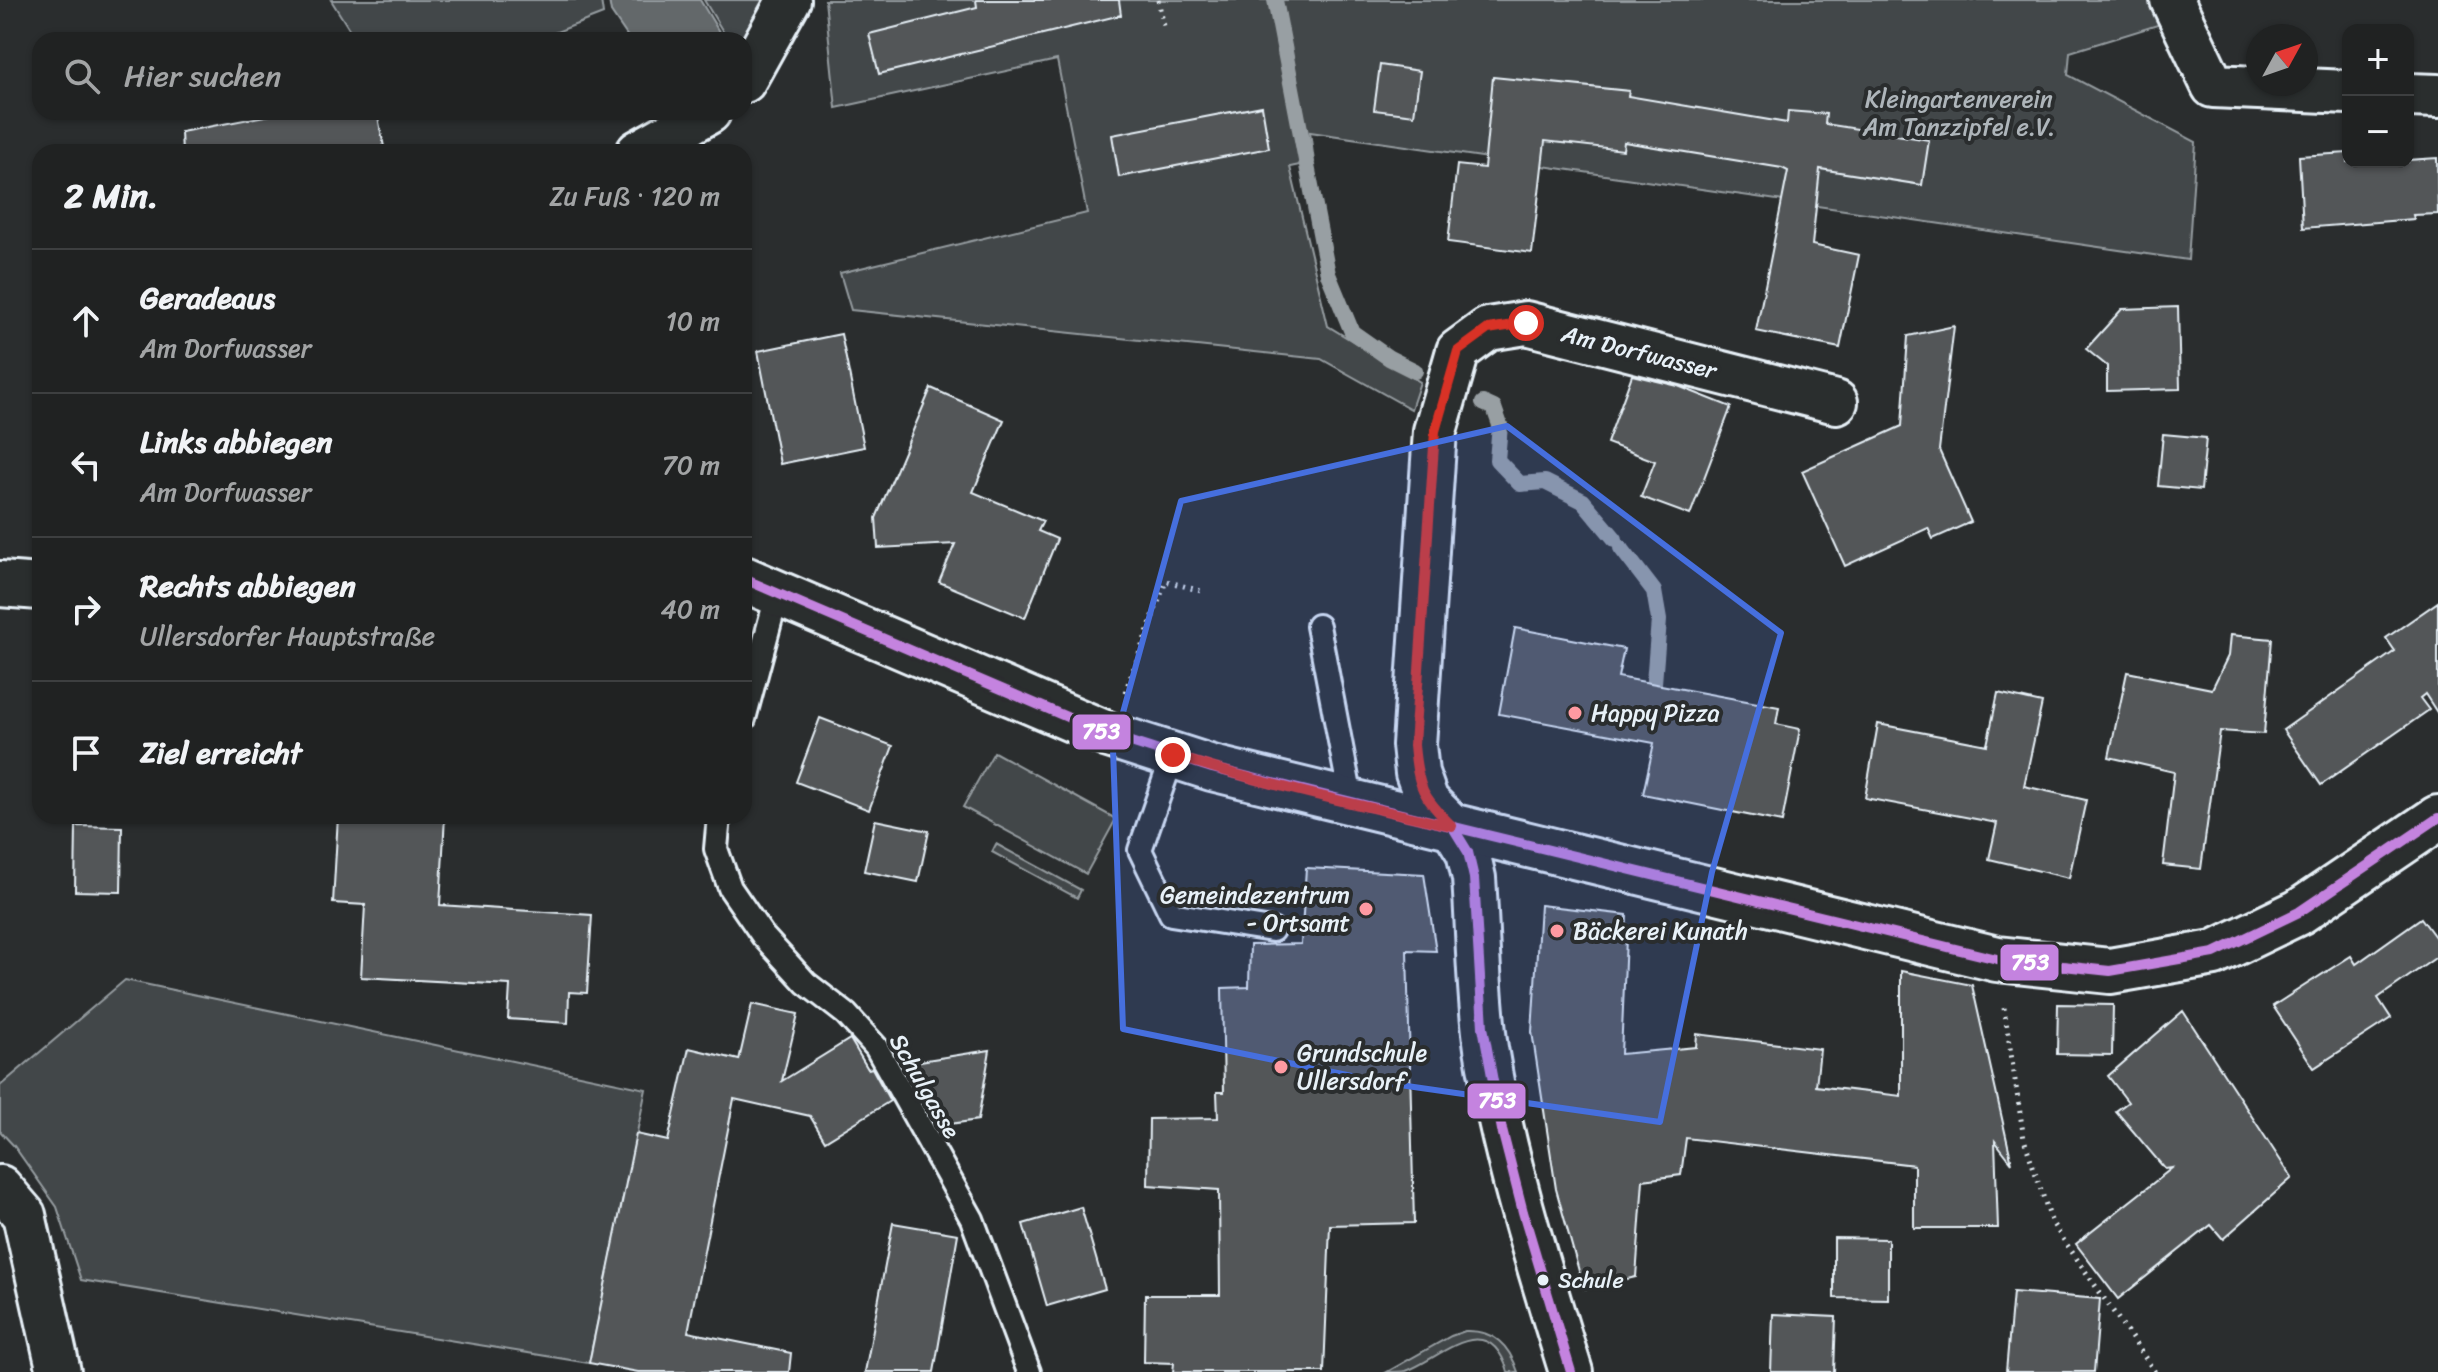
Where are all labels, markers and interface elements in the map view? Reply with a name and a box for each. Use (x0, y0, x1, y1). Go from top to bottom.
north arrow (2246, 24, 2318, 96)
map controls (2342, 24, 2414, 168)
button: + (2342, 24, 2414, 96)
search box (32, 32, 752, 120)
text: Hier suchen (124, 49, 281, 103)
icon: search (60, 54, 104, 98)
park label: Kleingartenverein Am Tanzzipfel e.V. (1862, 78, 2055, 148)
button: − (2342, 96, 2414, 168)
text: 2 Min. (64, 166, 158, 226)
text: Zu Fuß · 120 m (549, 173, 720, 219)
text: Geradeaus (140, 271, 275, 325)
text: 10 m (666, 298, 720, 344)
icon: ahead (64, 299, 108, 343)
route start (1508, 305, 1544, 341)
street label: Am Dorfwasser (1556, 312, 1723, 392)
text: Am Dorfwasser (140, 325, 311, 371)
text: Links abbiegen (140, 415, 332, 469)
text: 70 m (662, 442, 720, 488)
icon: left (64, 443, 108, 487)
text: Am Dorfwasser (140, 469, 311, 515)
text: Rechts abbiegen (140, 559, 356, 613)
text: 40 m (661, 586, 720, 632)
icon: right (64, 587, 108, 631)
text: Ullersdorfer Hauptstraße (140, 613, 435, 659)
place label: Happy Pizza (1591, 692, 1719, 734)
marker: Happy Pizza (1566, 704, 1584, 722)
text: 753 (1082, 712, 1120, 751)
line badge: 753 (1071, 713, 1132, 751)
text: Ziel erreicht (140, 726, 302, 780)
icon: arrive (64, 731, 108, 775)
route end (1155, 737, 1191, 773)
place label: Gemeindezentrum - Ortsamt (1160, 874, 1350, 944)
marker: Gemeindezentrum - Ortsamt (1357, 900, 1375, 918)
place label: Bäckerei Kunath (1573, 910, 1748, 952)
marker: Bäckerei Kunath (1548, 922, 1566, 940)
line badge: 753 (1999, 943, 2060, 982)
text: 753 (2011, 943, 2049, 982)
street label: Schulgasse (878, 1025, 972, 1147)
place label: Grundschule Ullersdorf (1297, 1032, 1428, 1102)
marker: Grundschule Ullersdorf (1272, 1058, 1290, 1076)
text: 753 (1478, 1081, 1516, 1120)
line badge: 753 (1466, 1082, 1527, 1120)
place label: Schule (1558, 1261, 1624, 1300)
marker: Schule (1535, 1272, 1551, 1288)

